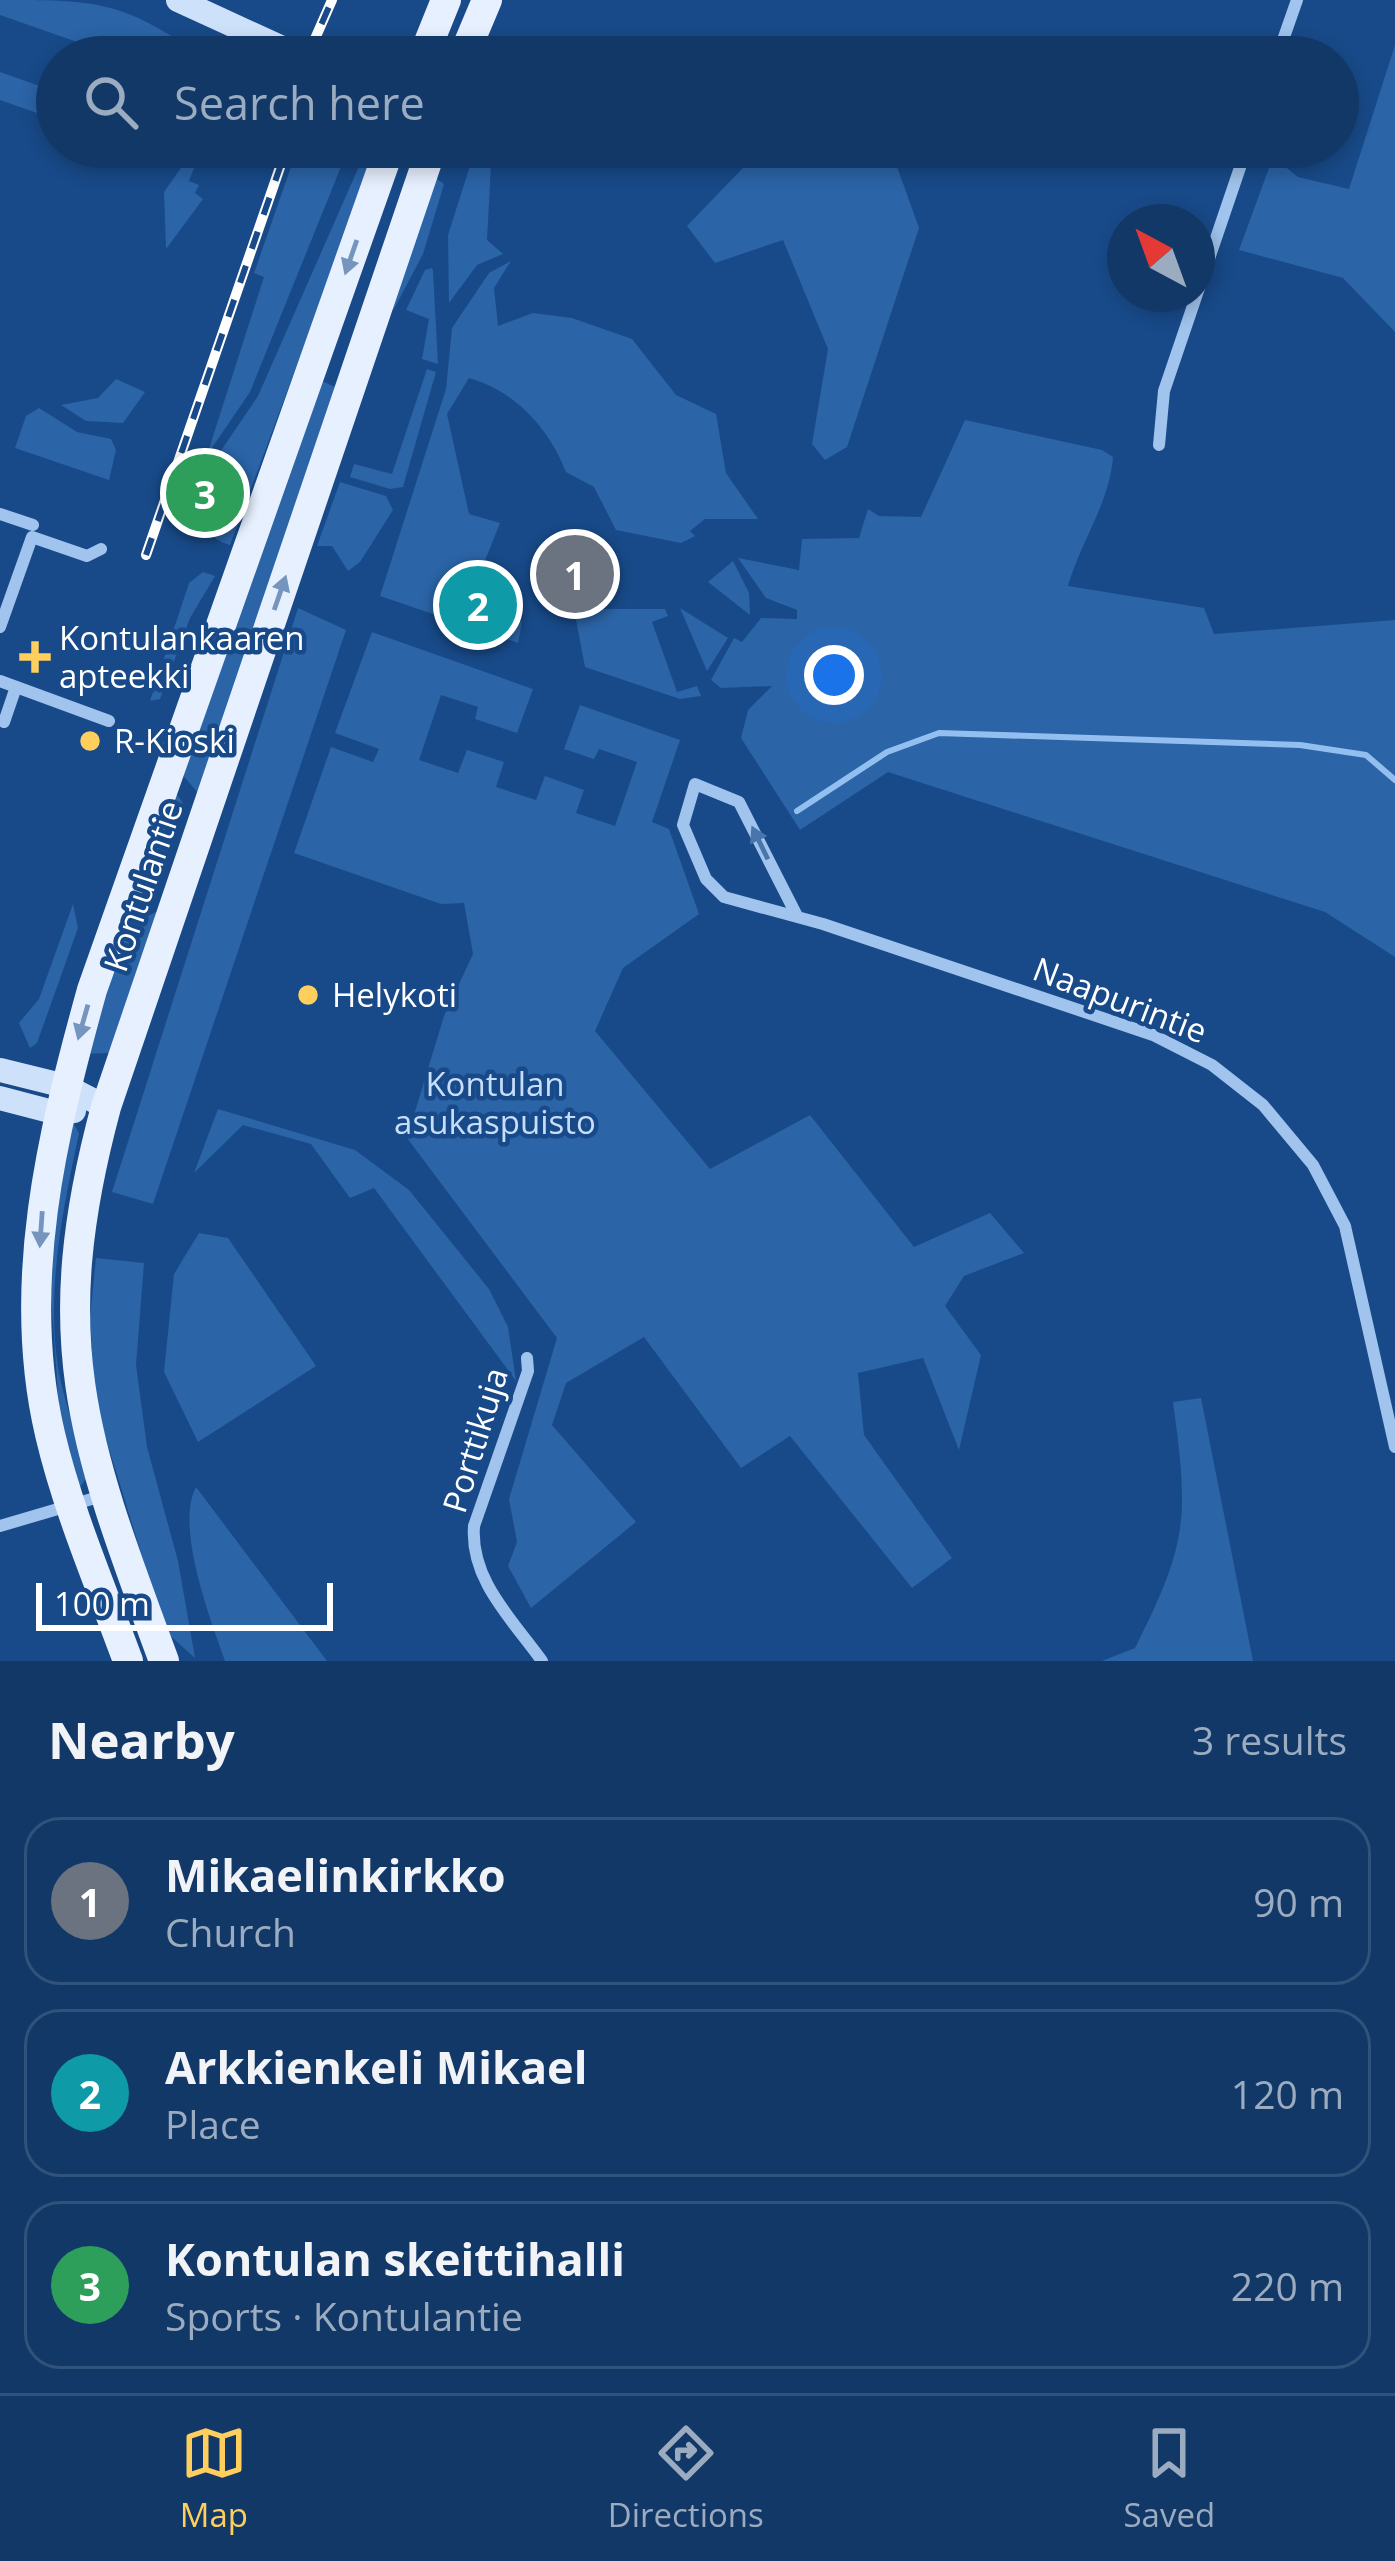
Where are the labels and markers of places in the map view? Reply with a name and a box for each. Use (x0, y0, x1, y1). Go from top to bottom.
pin: 3 (166, 448, 244, 538)
pin: 1 (536, 529, 614, 619)
pin: 2 (439, 560, 517, 650)
place label: Kontulankaaren apteekki (59, 615, 304, 698)
marker: Kontulankaaren apteekki (22, 644, 48, 670)
place label: R-Kioski (114, 718, 235, 763)
marker: R-Kioski (77, 728, 103, 754)
place label: Helykoti (332, 972, 457, 1017)
marker: Helykoti (295, 982, 321, 1008)

